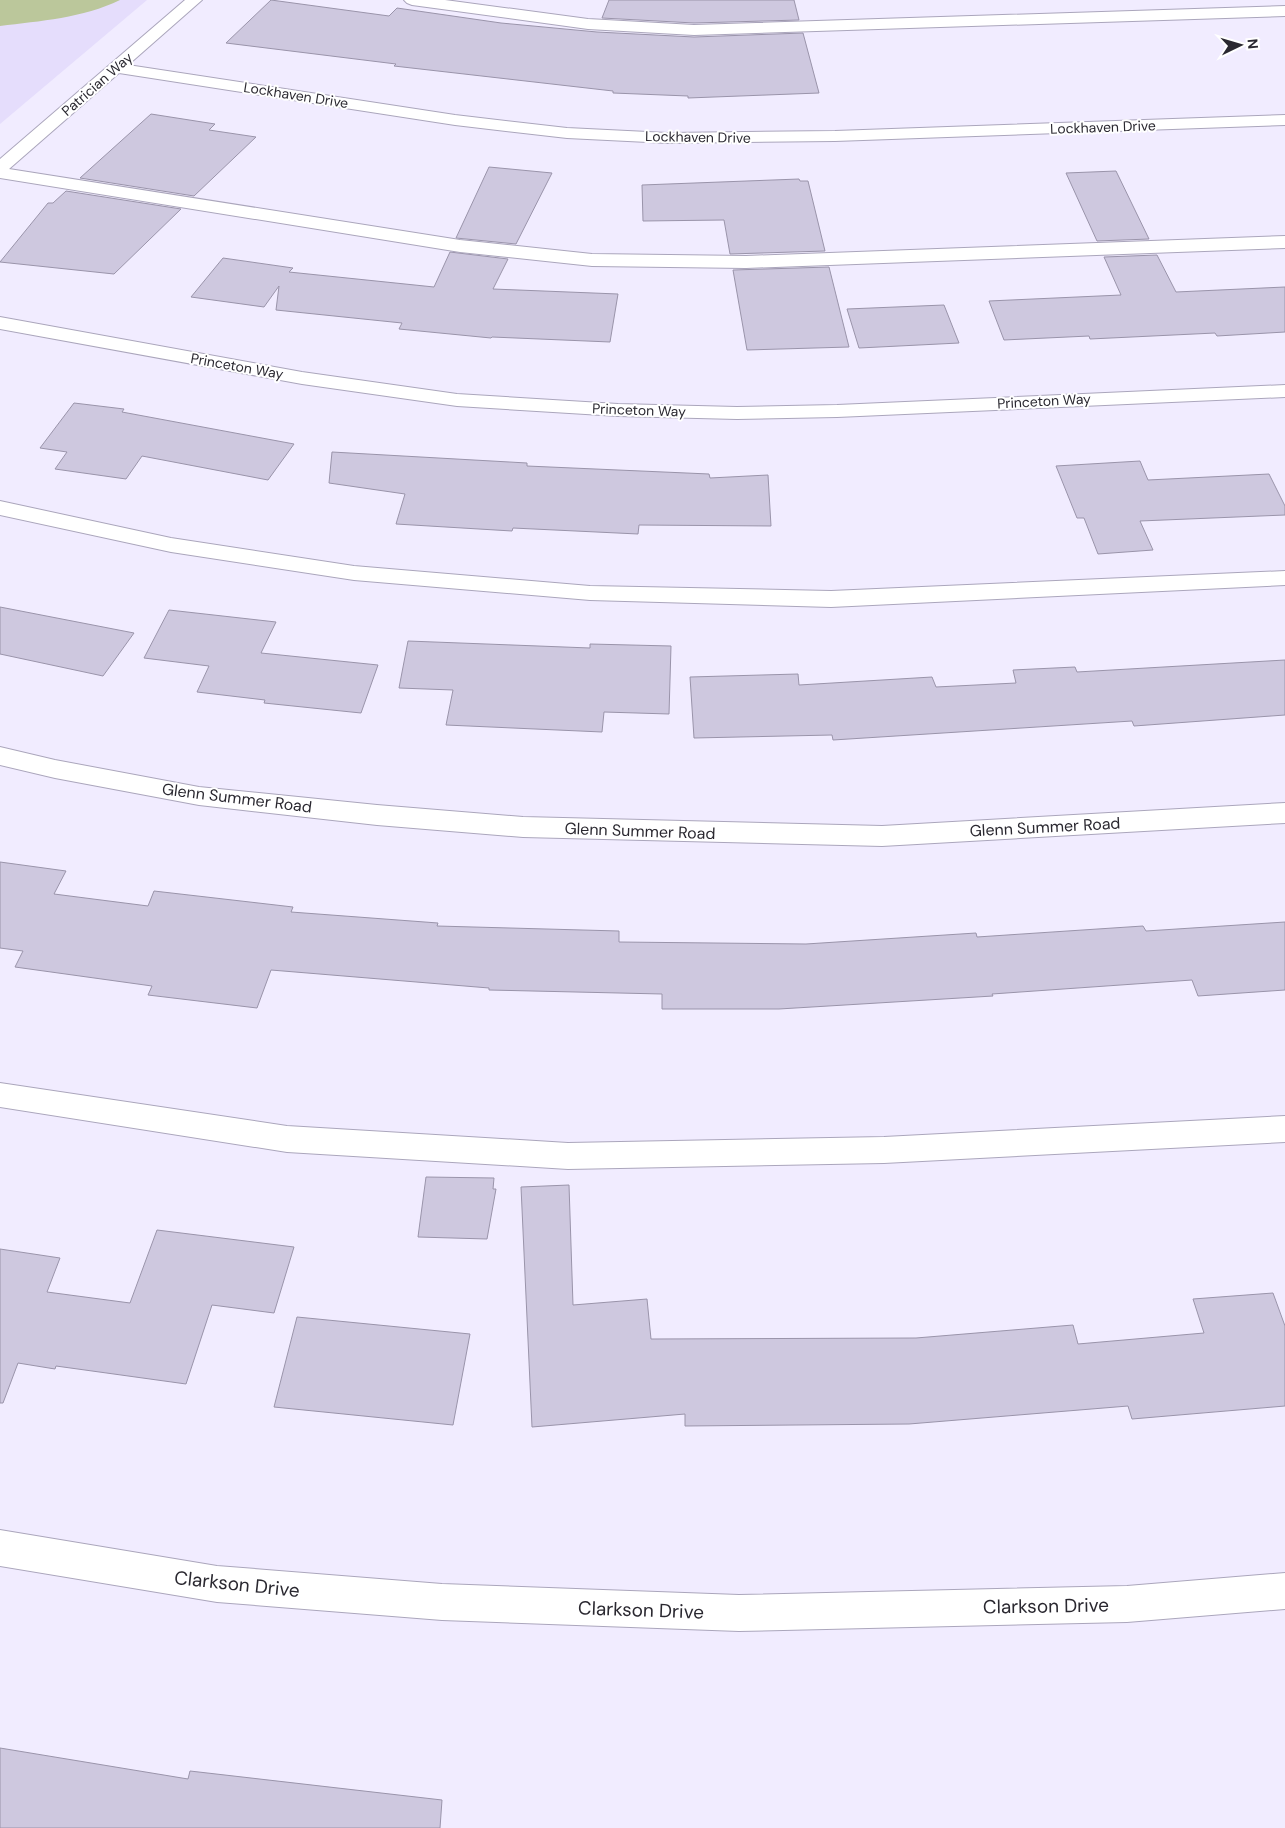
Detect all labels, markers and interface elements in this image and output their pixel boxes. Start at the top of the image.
north arrow [1215,20,1265,70]
text: N [1244,38,1262,50]
street label: Patrician Way [58,48,136,120]
street label: Lockhaven Drive [242,78,350,112]
street label: Lockhaven Drive [1050,116,1156,138]
street label: Lockhaven Drive [645,127,751,147]
street label: Princeton Way [189,349,285,383]
street label: Princeton Way [997,390,1092,412]
street label: Princeton Way [592,399,686,421]
street label: Glenn Summer Road [161,778,313,818]
street label: Glenn Summer Road [969,813,1121,841]
street label: Glenn Summer Road [564,818,716,844]
street label: Clarkson Drive [173,1565,301,1603]
street label: Clarkson Drive [983,1592,1109,1620]
street label: Clarkson Drive [578,1595,704,1625]

